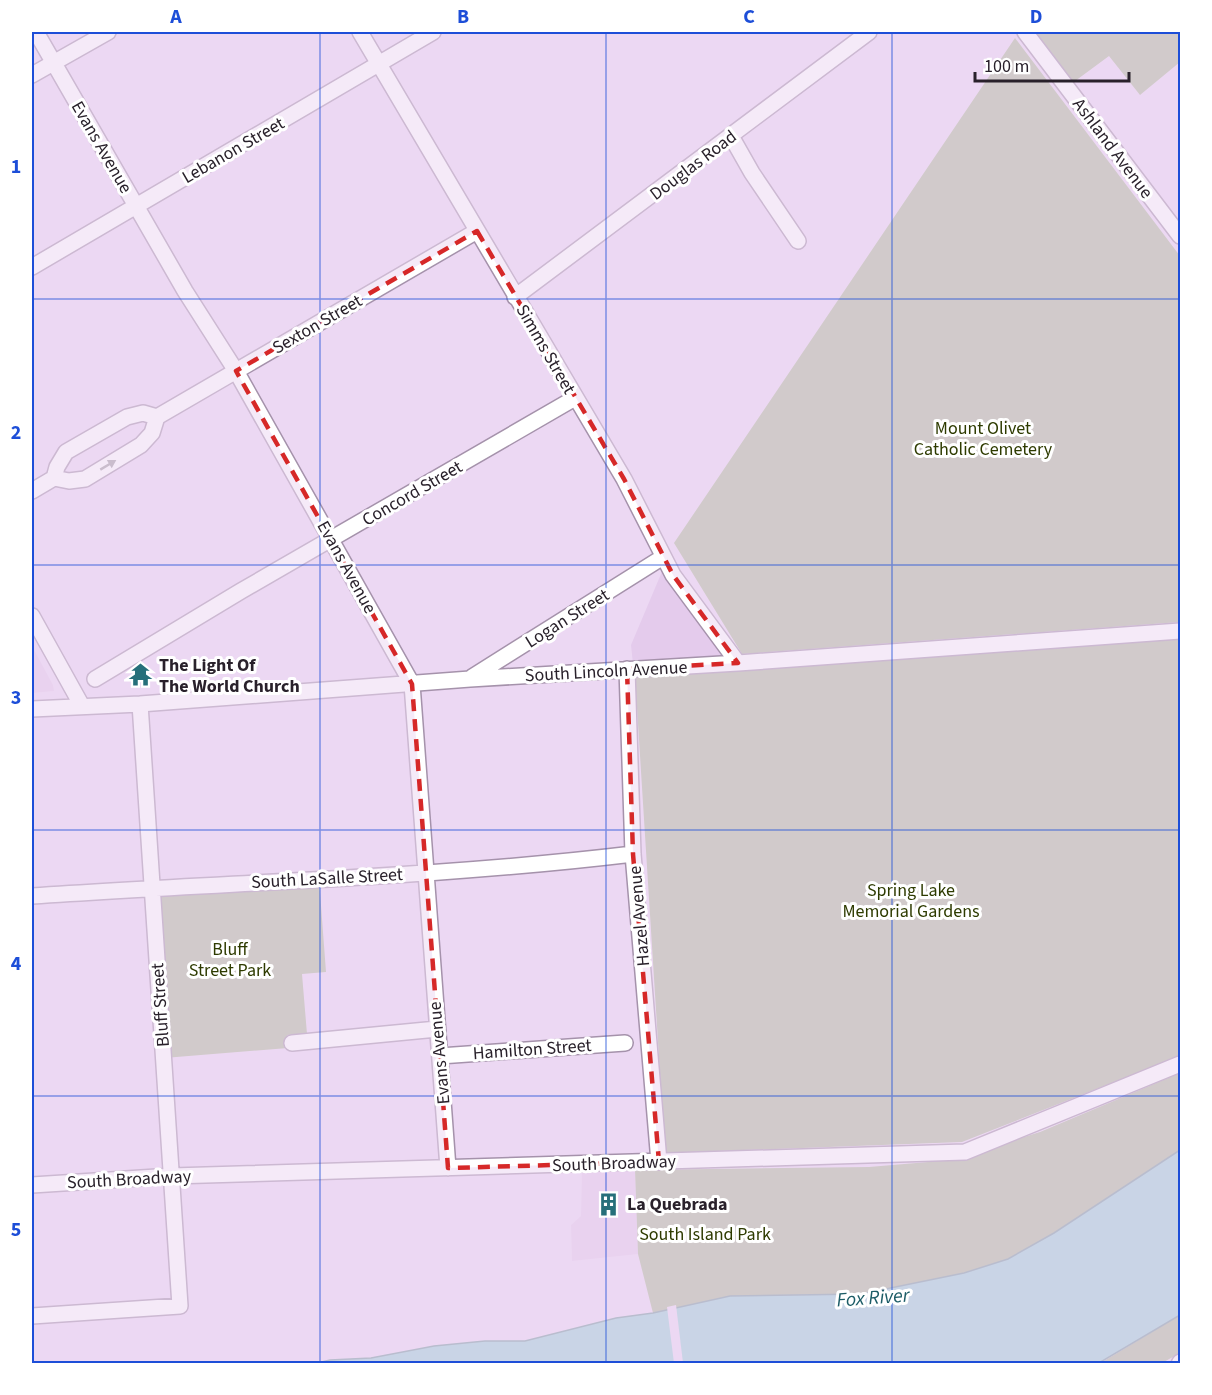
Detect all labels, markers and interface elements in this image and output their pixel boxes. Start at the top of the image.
text: A [169,3,182,31]
text: B [457,3,469,31]
text: C [743,3,755,31]
text: D [1030,3,1042,31]
scale bar [975,45,1130,83]
text: 100 m [984,54,1029,79]
street label: Ashland Avenue [1066,93,1159,204]
street label: Evans Avenue [65,96,138,198]
street label: Lebanon Street [177,111,289,190]
street label: Douglas Road [645,124,742,206]
text: 1 [11,153,21,181]
street label: Sexton Street [268,289,367,360]
street label: Simms Street [510,300,581,399]
park label: Mount Olivet Catholic Cemetery [914,416,1053,462]
text: 2 [11,419,21,447]
street label: Concord Street [357,455,467,532]
one-way arrow [100,459,116,470]
street label: Evans Avenue [311,516,382,618]
street label: Logan Street [520,583,614,654]
place label: The Light Of The World Church [159,653,300,699]
street label: South Lincoln Avenue [524,655,688,688]
temple icon: The Light Of The World Church [128,662,154,688]
text: 3 [11,684,21,712]
street label: South LaSalle Street [250,862,404,895]
street label: Hazel Avenue [623,865,656,967]
park label: Spring Lake Memorial Gardens [842,878,980,924]
park label: Bluff Street Park [189,937,271,983]
text: 4 [11,950,22,978]
street label: Bluff Street [145,962,176,1048]
street label: Evans Avenue [423,1001,456,1105]
street label: Hamilton Street [472,1033,592,1066]
street label: South Broadway [552,1149,677,1178]
street label: South Broadway [66,1164,192,1195]
building icon: La Quebrada [596,1191,622,1217]
place label: La Quebrada [627,1192,728,1217]
text: 5 [11,1216,21,1244]
park label: South Island Park [639,1222,771,1247]
water label: Fox River [836,1281,912,1315]

